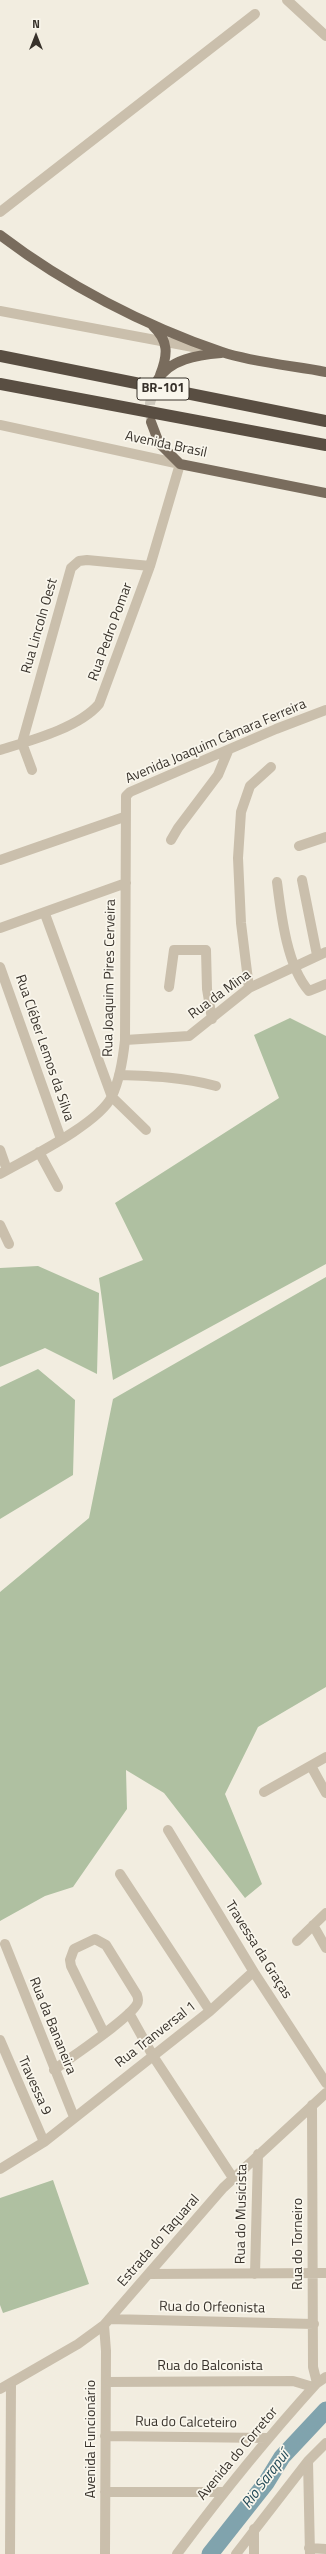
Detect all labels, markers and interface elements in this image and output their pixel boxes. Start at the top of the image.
north arrow [16,16,56,56]
text: N [32,16,40,32]
road number: BR-101 [137,378,189,400]
street label: Avenida Brasil [124,428,208,462]
street label: Rua Lincoln Oest [18,576,62,676]
street label: Rua Pedro Pomar [85,581,137,683]
street label: Avenida Joaquim Câmara Ferreira [123,696,309,788]
street label: Rua Joaquim Pires Cerveira [100,899,120,1057]
street label: Rua da Mina [186,967,254,1023]
street label: Rua Cléber Lemos da Silva [11,973,77,1123]
street label: Travessa da Graças [221,1898,295,2002]
street label: Rua da Bananeira [25,1975,79,2077]
street label: Rua Tranversal 1 [112,1998,200,2072]
street label: Travessa 9 [14,2054,54,2118]
street label: Rua do Musicista [233,2164,251,2264]
street label: Estrada do Taquaral [114,2192,204,2290]
street label: Rua do Torneiro [291,2198,307,2290]
street label: Rua do Orfeonista [159,2299,265,2317]
street label: Rua do Balconista [157,2359,263,2375]
street label: Avenida Funcionário [84,2380,100,2498]
street label: Avenida do Corretor [194,2404,282,2504]
street label: Rua do Calceteiro [135,2414,237,2432]
water label: Rio Sarapuí [239,2448,293,2512]

